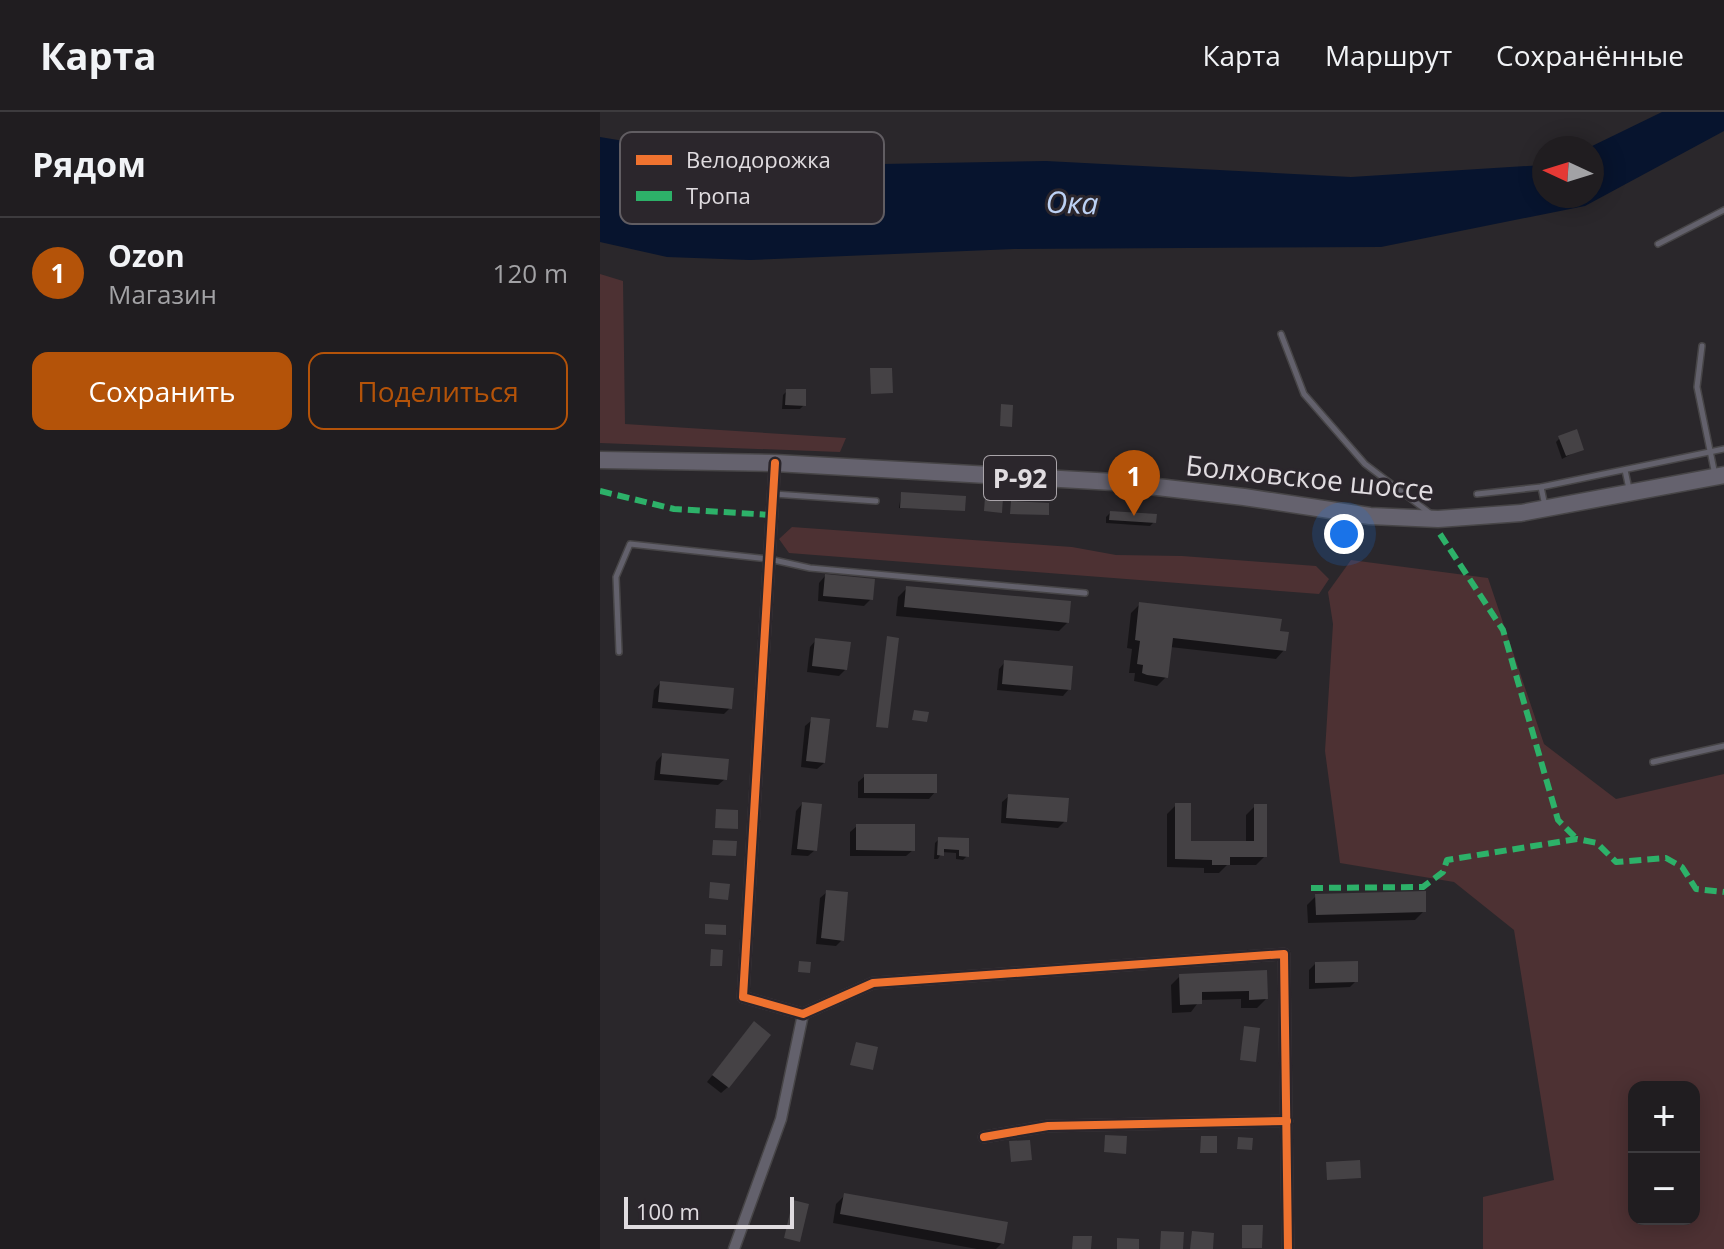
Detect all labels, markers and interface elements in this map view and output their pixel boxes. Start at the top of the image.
text: Карта [40,29,157,81]
text: Карта [1202,36,1281,74]
text: Маршрут [1325,36,1452,74]
text: Сохранённые [1496,36,1684,74]
legend [620,132,884,224]
north arrow [1532,136,1604,208]
text: Рядом [32,141,146,187]
text: Велодорожка [686,144,831,174]
text: Тропа [686,180,751,210]
water label: Ока [1045,181,1099,223]
text: Ozon [108,235,185,276]
text: 1 [51,255,65,291]
text: 120 m [493,255,568,291]
text: Магазин [108,276,217,312]
button: Сохранить [32,352,292,430]
button: Поделиться [308,352,568,430]
street label: Болховское шоссе [1184,445,1436,509]
pin: 1 [1108,450,1160,516]
road number: Р-92 [984,456,1056,500]
your location [1324,514,1364,554]
map controls [1628,1081,1700,1225]
button: + [1628,1081,1700,1153]
button: − [1628,1153,1700,1225]
scale bar [624,1193,794,1229]
text: 100 m [636,1196,700,1226]

